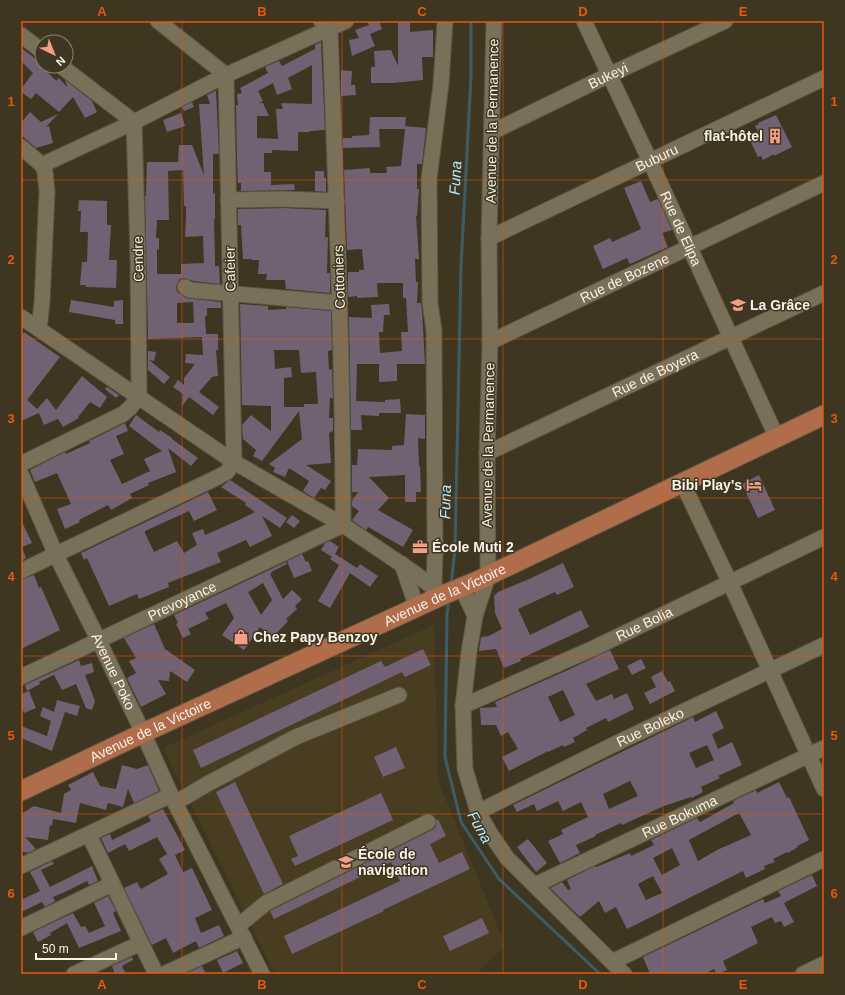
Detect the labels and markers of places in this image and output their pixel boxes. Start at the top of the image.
building icon: flat-hôtel [766,127,784,145]
place label: flat-hôtel [704,128,763,144]
school or university icon: La Grâce [729,296,747,314]
place label: La Grâce [750,297,810,313]
hotel icon: Bibi Play's [745,476,763,494]
place label: Bibi Play's [672,477,742,493]
office icon: École Muti 2 [411,538,429,556]
place label: École Muti 2 [432,539,514,555]
shop icon: Chez Papy Benzoy [232,628,250,646]
place label: Chez Papy Benzoy [253,629,378,645]
place label: École de navigation [358,846,428,878]
school or university icon: École de navigation [337,853,355,871]

